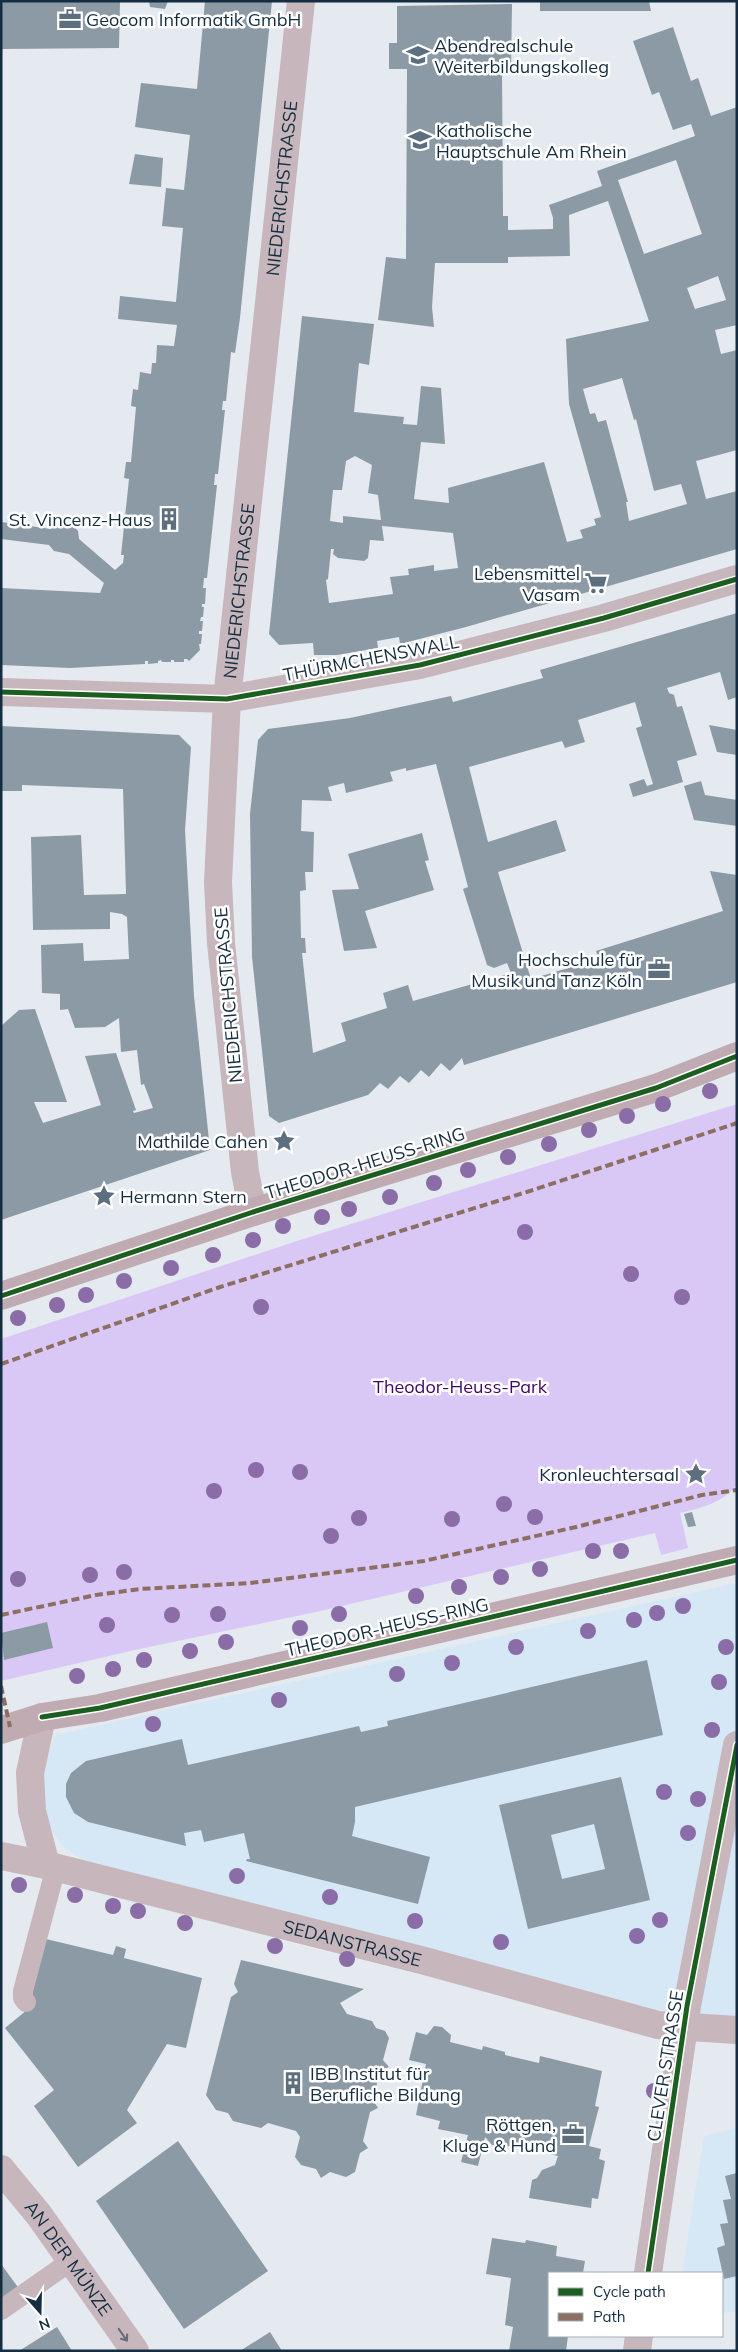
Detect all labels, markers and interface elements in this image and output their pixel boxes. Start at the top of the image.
office icon: Geocom Informatik GmbH [57,6,83,32]
place label: Geocom Informatik GmbH [86,8,301,31]
place label: Abendrealschule Weiterbildungskolleg [434,34,609,78]
school or university icon: Abendrealschule Weiterbildungskolleg [405,42,431,68]
street label: NIEDERICHSTRASSE [260,99,302,277]
place label: Katholische Hauptschule Am Rhein [436,119,627,163]
school or university icon: Katholische Hauptschule Am Rhein [407,127,433,153]
street label: NIEDERICHSTRASSE [218,502,259,680]
building icon: St. Vincenz-Haus [156,506,182,532]
place label: St. Vincenz-Haus [9,508,152,531]
place label: Lebensmittel Vasam [474,562,580,606]
supermarket icon: Lebensmittel Vasam [583,570,609,596]
street label: THÜRMCHENSWALL [281,630,461,686]
street label: NIEDERICHSTRASSE [209,906,247,1084]
place label: Hochschule für Musik und Tanz Köln [471,948,642,992]
office icon: Hochschule für Musik und Tanz Köln [646,956,672,982]
street label: THEODOR-HEUSS-RING [262,1122,468,1204]
place icon: Mathilde Cahen [271,1128,297,1154]
place label: Mathilde Cahen [137,1130,268,1153]
place icon: Hermann Stern [91,1183,117,1209]
place label: Hermann Stern [120,1185,247,1208]
park label: Theodor-Heuss-Park [373,1375,548,1398]
place icon: Kronleuchtersaal [683,1461,709,1487]
place label: Kronleuchtersaal [539,1463,679,1486]
street label: THEODOR-HEUSS-RING [283,1592,491,1662]
street label: SEDANSTRASSE [281,1914,424,1971]
street label: CLEVER STRASSE [642,1989,688,2143]
place label: IBB Institut für Berufliche Bildung [310,2062,461,2106]
building icon: IBB Institut für Berufliche Bildung [280,2070,306,2096]
place label: Röttgen, Kluge & Hund [442,2113,556,2157]
office icon: Röttgen, Kluge & Hund [560,2121,586,2147]
street label: AN DER MÜNZE [20,2196,118,2320]
legend [548,2272,723,2337]
text: Cycle path [593,2282,666,2301]
north arrow [15,2287,65,2337]
text: Path [593,2307,625,2326]
text: N [36,2314,52,2334]
one-way arrow [118,2328,128,2342]

